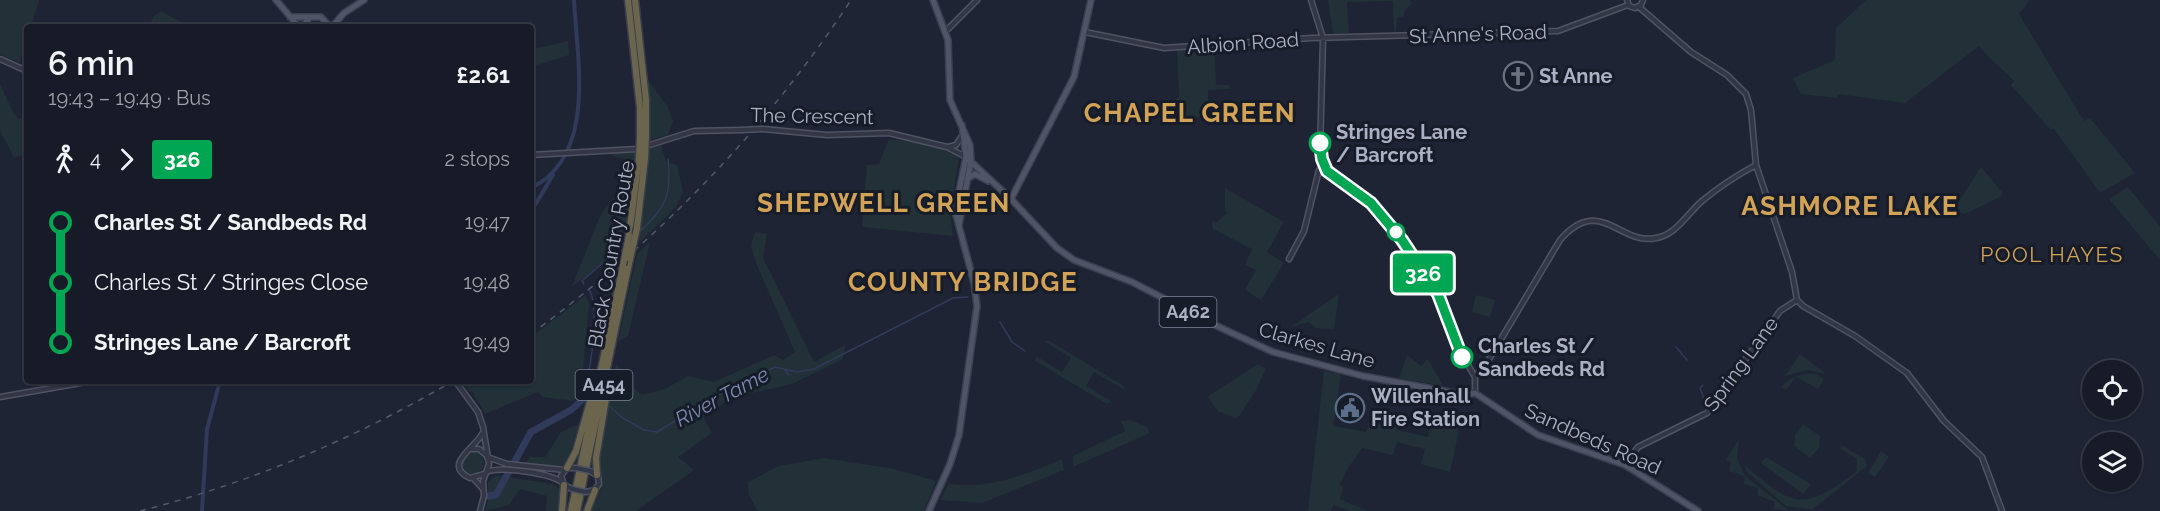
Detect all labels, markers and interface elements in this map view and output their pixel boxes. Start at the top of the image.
street label: St Anne's Road [1409,20,1547,48]
street label: Albion Road [1186,27,1300,59]
text: 6 min [48,44,134,83]
church icon: St Anne [1502,60,1534,92]
text: £2.61 [456,62,510,88]
place label: St Anne [1539,64,1612,88]
text: 19:43 – 19:49 · Bus [48,86,211,110]
district label: CHAPEL GREEN [1084,98,1296,128]
street label: The Crescent [750,103,874,129]
place label: Stringes Lane / Barcroft [1336,120,1467,167]
marker: Stringes Lane / Barcroft [1309,132,1331,154]
icon: walk [48,143,81,176]
icon: forward [110,143,143,176]
text: 4 [90,147,101,171]
text: 326 [164,147,200,172]
text: 2 stops [444,147,510,171]
street label: Black Country Route [583,158,639,349]
district label: SHEPWELL GREEN [757,188,1011,218]
district label: ASHMORE LAKE [1741,191,1959,221]
text: Charles St / Sandbeds Rd [94,209,367,235]
text: 19:47 [464,210,510,234]
unlabelled marker [1387,223,1405,241]
district label: POOL HAYES [1980,242,2124,267]
line badge: 326 [1388,254,1458,292]
text: 326 [1405,261,1441,286]
district label: COUNTY BRIDGE [848,267,1078,297]
text: Charles St / Stringes Close [94,269,368,295]
text: 19:48 [463,270,510,294]
road number: A462 [1160,297,1216,327]
street label: Spring Lane [1699,312,1783,416]
street label: Clarkes Lane [1256,317,1378,373]
text: Stringes Lane / Barcroft [94,329,351,355]
text: 19:49 [463,330,510,354]
place label: Charles St / Sandbeds Rd [1478,334,1605,381]
marker: Charles St / Sandbeds Rd [1451,346,1473,368]
map controls [2082,360,2142,492]
button: locate [2082,360,2142,420]
water label: River Tame [671,361,773,432]
road number: A454 [576,370,632,400]
place label: Willenhall Fire Station [1371,384,1480,431]
public building icon: Willenhall Fire Station [1334,392,1366,424]
street label: Sandbeds Road [1521,398,1665,480]
button: layers [2082,432,2142,492]

